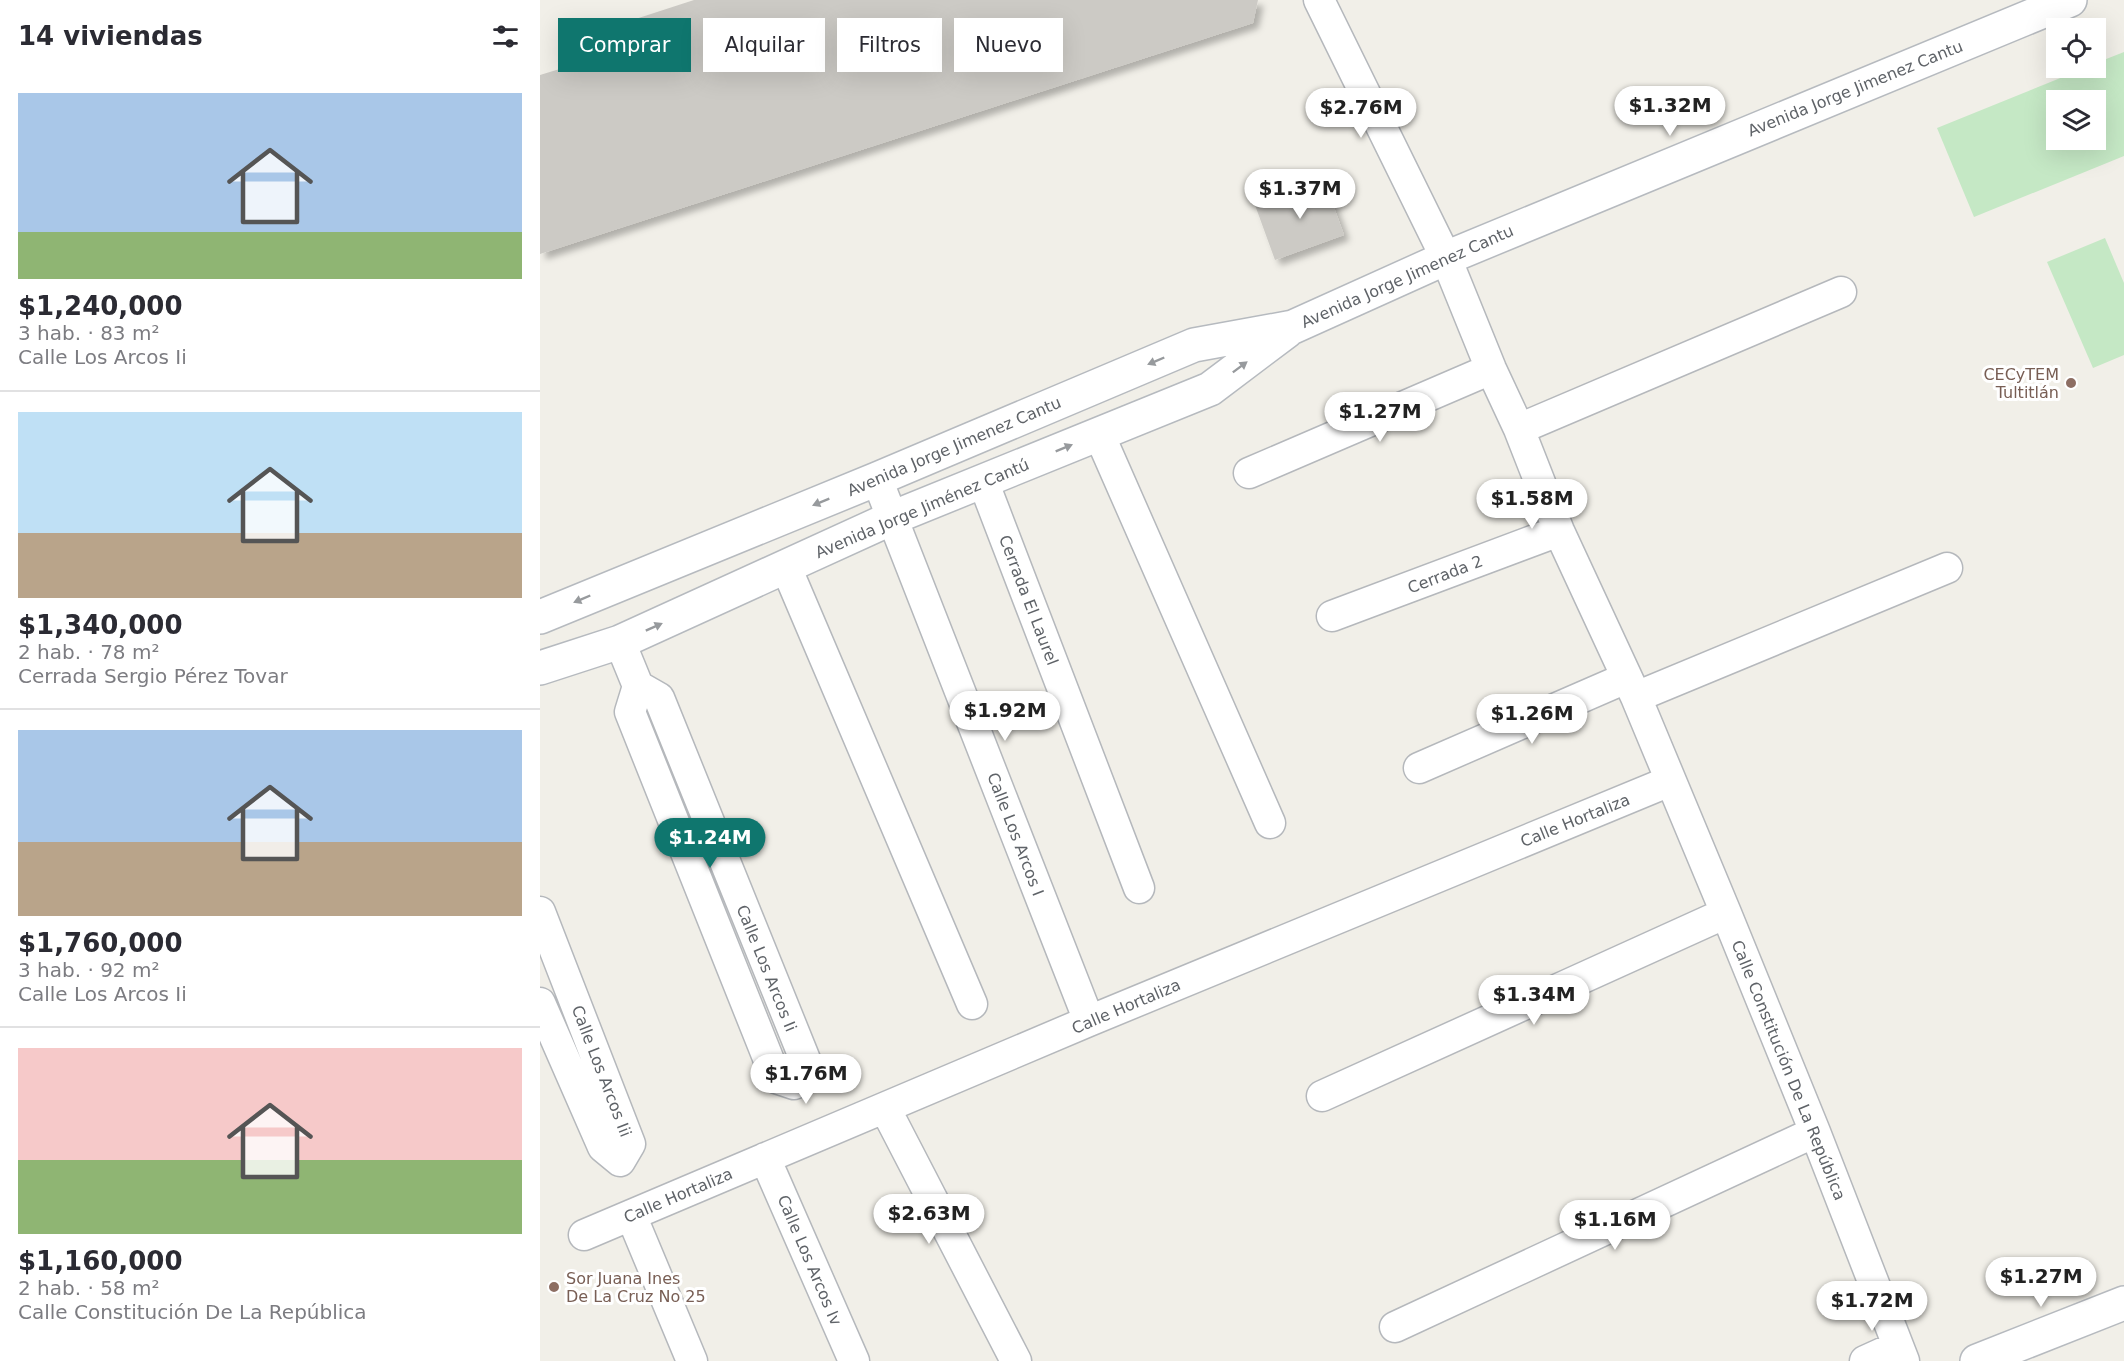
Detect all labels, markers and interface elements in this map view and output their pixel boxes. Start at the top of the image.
chip: Comprar [558,18,691,72]
chip: Alquilar [703,18,825,72]
chip: Filtros [837,18,942,72]
chip: Nuevo [954,18,1063,72]
map controls [2046,18,2106,150]
button: locate [2046,18,2106,78]
icon: filters [489,20,522,53]
text: 14 viviendas [18,21,203,51]
street label: Avenida Jorge Jimenez Cantu [1745,36,1966,140]
pin: $1.32M [1621,86,1719,137]
pin: $2.76M [1312,88,1410,139]
button: layers [2046,90,2106,150]
text: $1.32M [1628,93,1712,117]
text: $2.76M [1319,95,1403,119]
icon: home [216,132,324,240]
pin: $1.37M [1251,169,1349,220]
text: $1.37M [1258,176,1342,200]
street label: Avenida Jorge Jimenez Cantu [1298,221,1516,332]
text: $1,240,000 [18,291,182,321]
text: 3 hab. · 83 m² [18,321,159,345]
text: Calle Los Arcos Ii [18,345,187,369]
one-way arrow [1147,357,1164,366]
one-way arrow [1232,361,1247,373]
place label: CECyTEM Tultitlán [1983,365,2059,402]
marker: CECyTEM Tultitlán [2064,376,2078,390]
pin: $1.27M [1331,392,1429,443]
street label: Avenida Jorge Jimenez Cantu [844,393,1064,500]
text: $1.27M [1338,399,1422,423]
one-way arrow [1055,443,1073,453]
icon: home [216,451,324,559]
street label: Avenida Jorge Jiménez Cantú [812,455,1032,562]
pin: $1.58M [1483,479,1581,530]
text: $1.58M [1490,486,1574,510]
one-way arrow [812,498,830,507]
street label: Cerrada El Laurel [995,532,1062,668]
street label: Cerrada 2 [1405,551,1485,597]
one-way arrow [572,594,590,604]
text: $1,340,000 [18,610,182,640]
one-way arrow [646,622,664,632]
text: 2 hab. · 78 m² [18,640,159,664]
text: Cerrada Sergio Pérez Tovar [18,664,288,688]
pin: $1.92M [956,691,1054,742]
pin: $1.26M [1483,694,1581,745]
text: $1.92M [963,698,1047,722]
text: $1.26M [1490,701,1574,725]
icon: home [216,769,324,877]
street label: Calle Los Arcos I [983,770,1048,899]
street label: Calle Hortaliza [1518,790,1633,851]
pin: $1.24M [661,818,759,869]
text: $1.24M [668,825,752,849]
street label: Calle Los Arcos Ii [732,902,801,1034]
text: $1,760,000 [18,928,182,958]
street label: Calle Constitución De La República [1727,937,1850,1203]
text: 3 hab. · 92 m² [18,958,159,982]
street label: Calle Hortaliza [1069,975,1183,1038]
pin: $1.34M [1485,975,1583,1026]
text: Calle Los Arcos Ii [18,982,187,1006]
text: $1.34M [1492,982,1576,1006]
street label: Calle Los Arcos Iii [568,1003,635,1140]
pin: $1.76M [757,1054,855,1105]
text: $1.76M [764,1061,848,1085]
icon: home [216,1087,324,1195]
street label: Calle Hortaliza [621,1164,735,1227]
street label: Calle Los Arcos Iv [773,1192,846,1328]
pin: $2.63M [880,1194,978,1245]
pin: $1.16M [1566,1200,1664,1251]
text: $2.63M [887,1201,971,1225]
text: $1.16M [1573,1207,1657,1231]
text: $1,160,000 [18,1246,182,1276]
pin: $1.27M [1992,1257,2090,1308]
text: $1.27M [1999,1264,2083,1288]
place label: Sor Juana Ines De La Cruz No 25 [566,1269,706,1306]
text: 2 hab. · 58 m² [18,1276,159,1300]
marker: Sor Juana Ines De La Cruz No 25 [547,1280,561,1294]
pin: $1.72M [1823,1281,1921,1332]
text: $1.72M [1830,1288,1914,1312]
text: Calle Constitución De La República [18,1300,367,1324]

